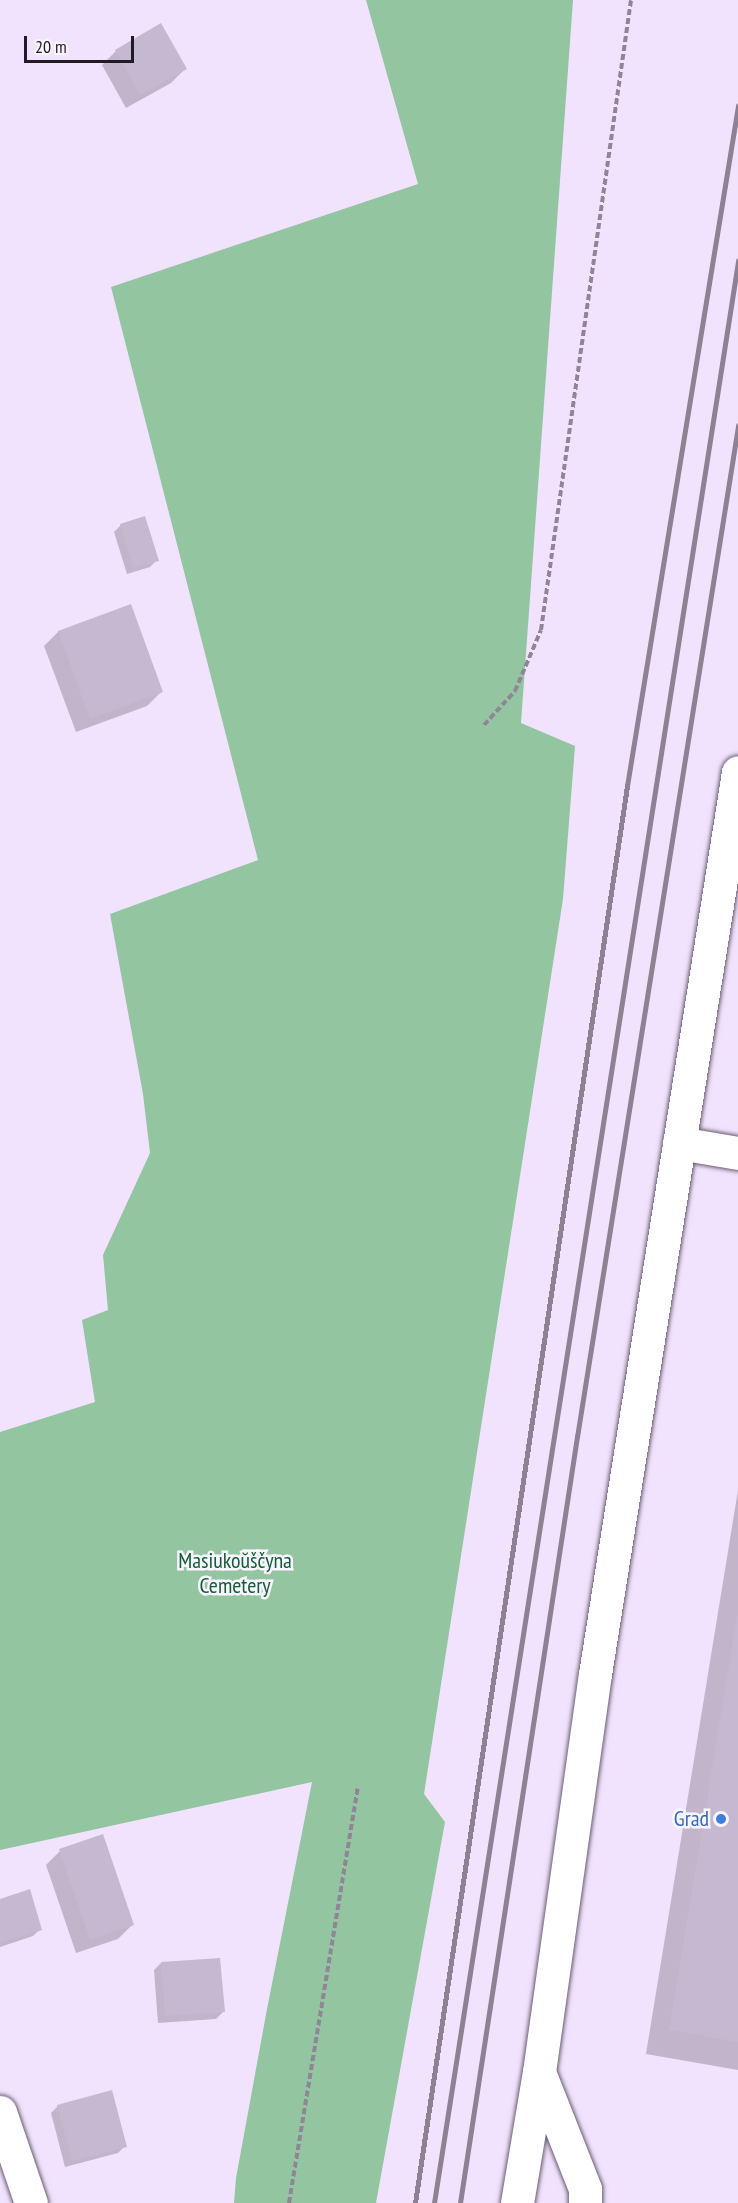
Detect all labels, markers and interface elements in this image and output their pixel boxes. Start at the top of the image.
scale bar [27,24,136,62]
text: 20 m [35,35,67,58]
park label: Masiukoŭščyna Cemetery [178,1547,292,1598]
place label: Grad [674,1806,709,1832]
marker: Grad [714,1812,728,1826]

